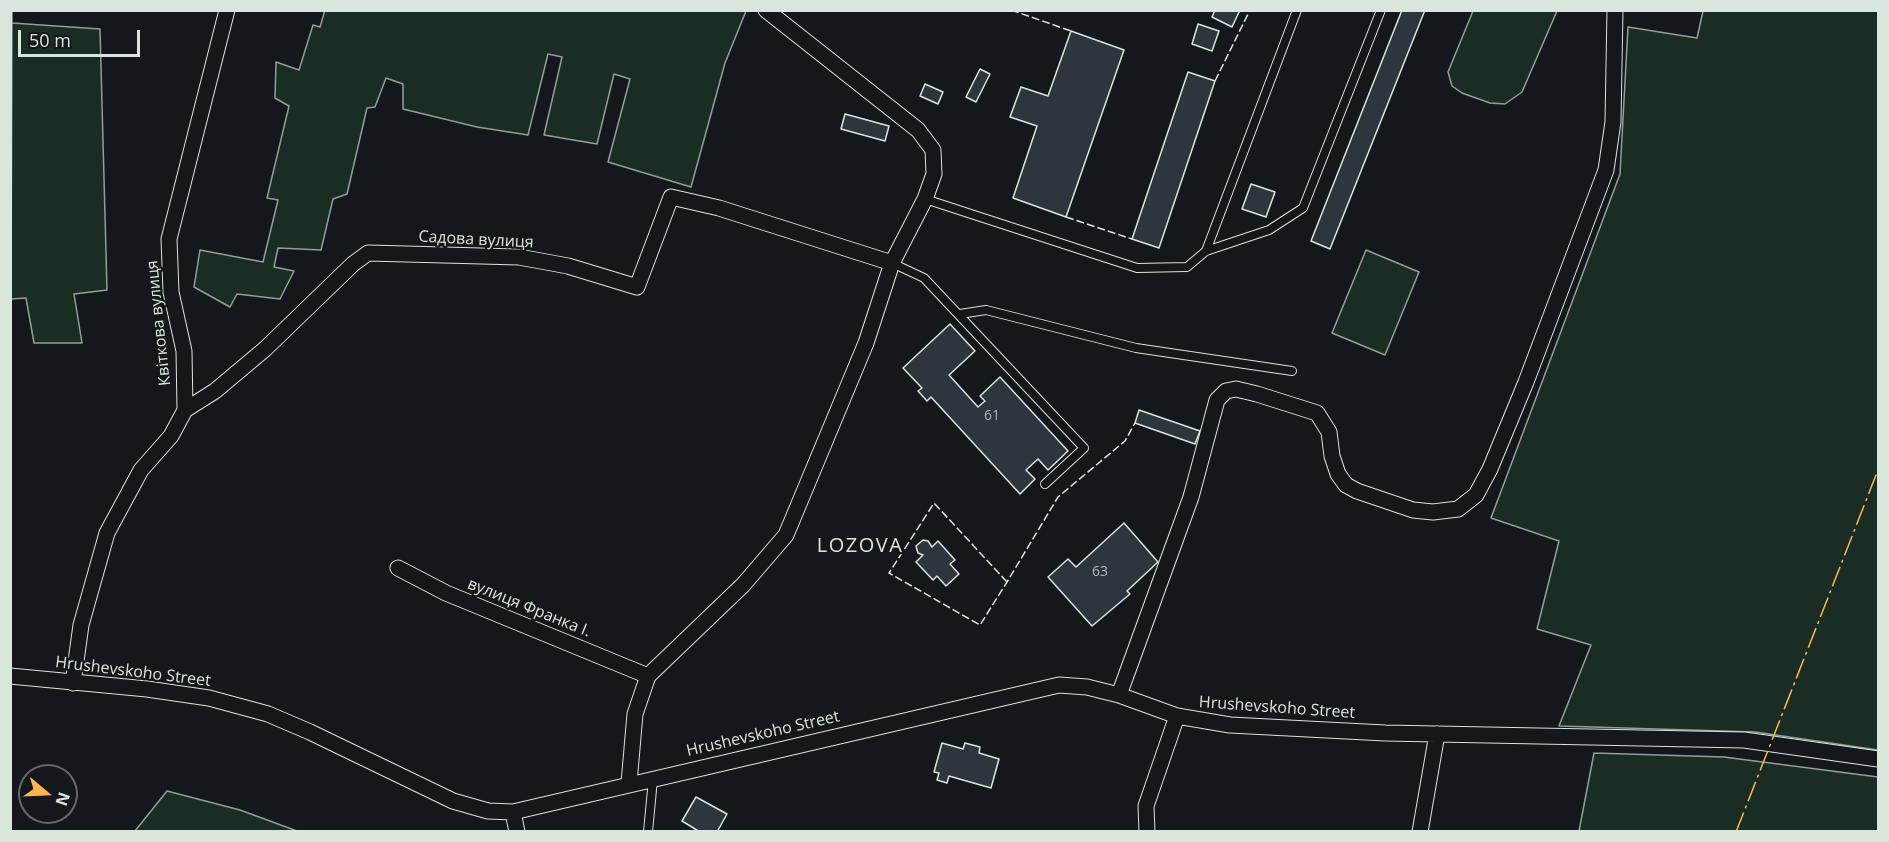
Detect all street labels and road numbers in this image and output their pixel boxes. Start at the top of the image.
street label: Садова вулиця [418,227,534,253]
street label: Квіткова вулиця [143,259,175,387]
street label: вулиця Франка І. [465,575,593,641]
street label: Hrushevskoho Street [54,653,212,691]
street label: Hrushevskoho Street [1198,693,1356,723]
street label: Hrushevskoho Street [685,707,841,761]

